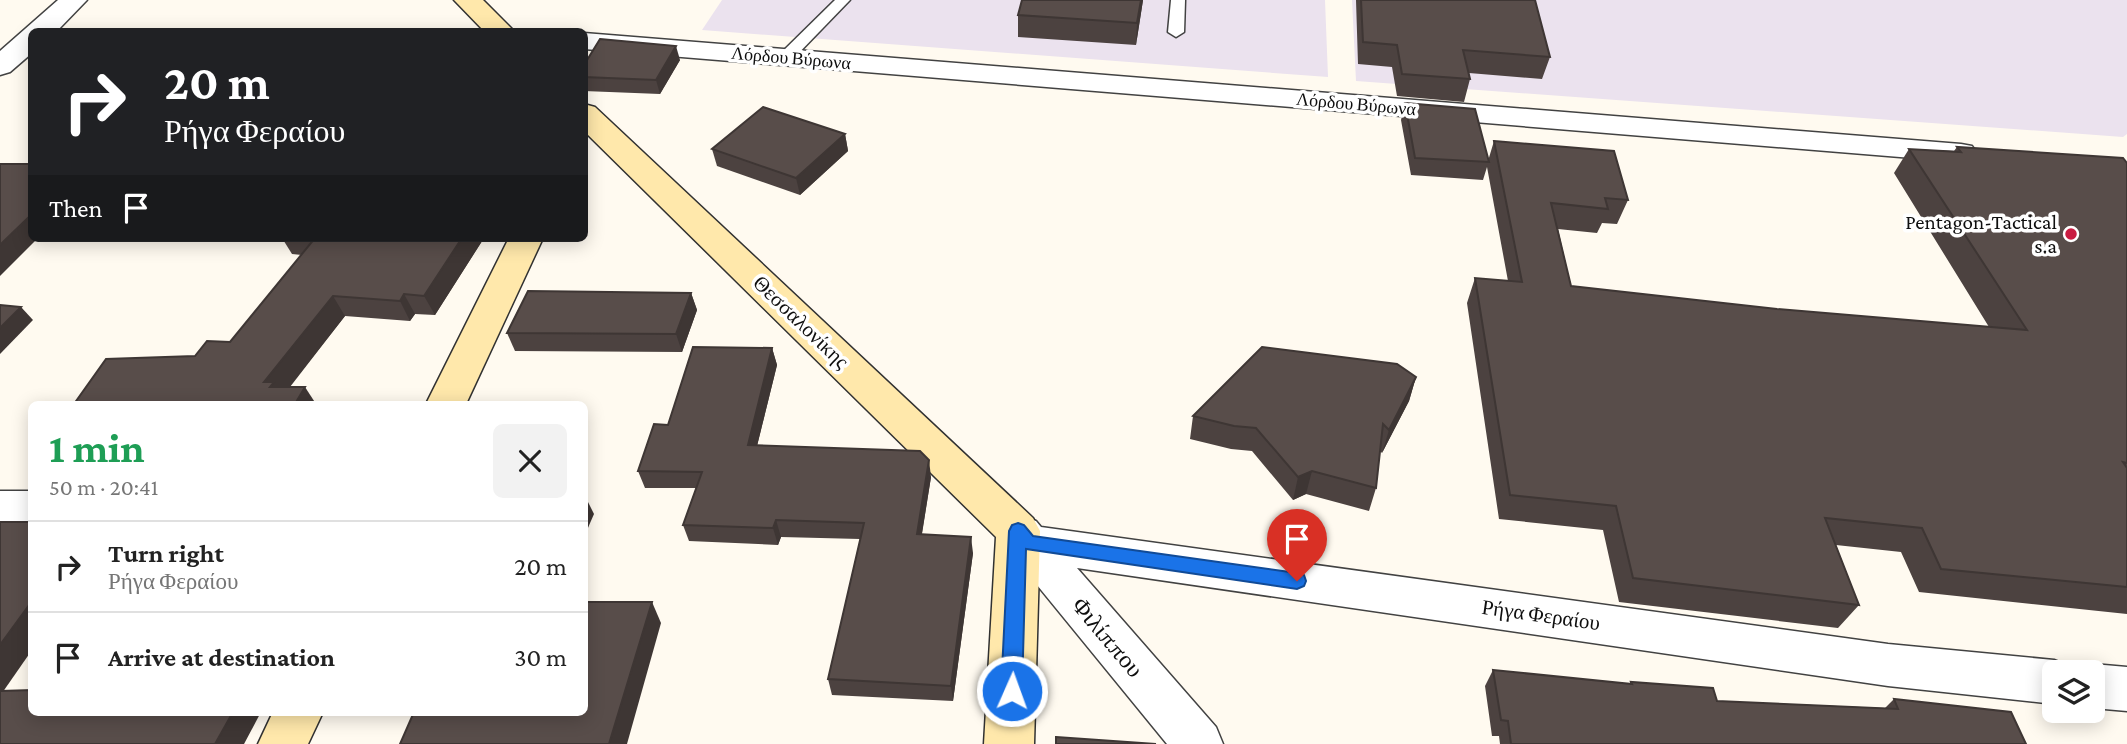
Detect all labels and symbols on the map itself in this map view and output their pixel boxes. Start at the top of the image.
street label: Λόρδου Βύρωνα [730,43,852,73]
street label: Λόρδου Βύρωνα [1295,89,1417,119]
place label: Pentagon-Tactical s.a [1905,210,2057,258]
marker: Pentagon-Tactical s.a [2063,226,2079,242]
street label: Θεσσαλονίκης [748,271,854,374]
pin [1267,509,1327,581]
street label: Φιλίππου [1067,592,1149,682]
street label: Ρήγα Φεραίου [1480,595,1602,635]
position arrow [975,654,1049,728]

